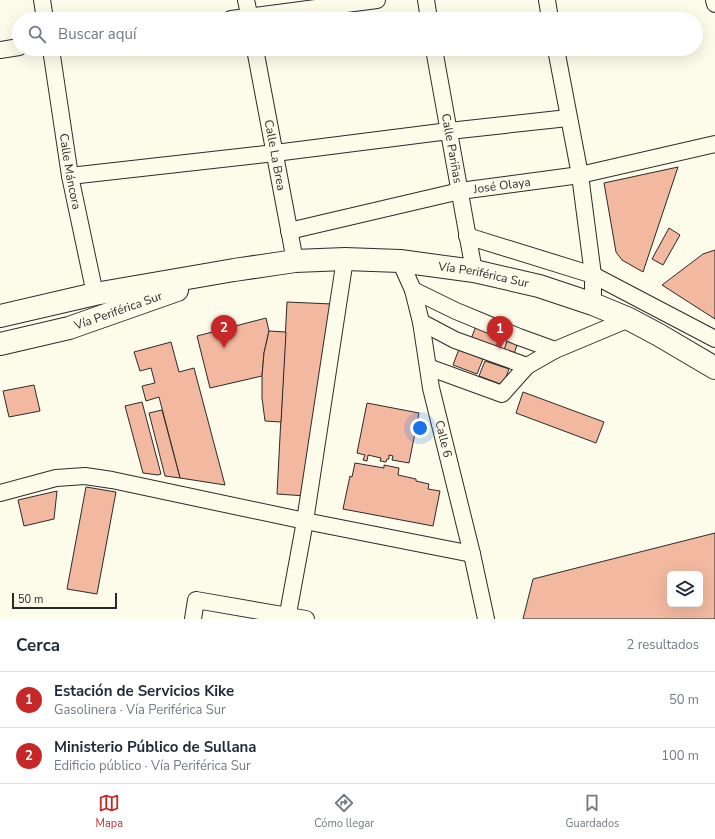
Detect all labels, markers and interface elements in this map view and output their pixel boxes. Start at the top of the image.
search box [12,12,703,56]
icon: search [26,23,48,45]
text: Buscar aquí [58,24,136,44]
street label: Calle Pariñas [438,112,466,185]
street label: Calle La Brea [260,118,290,192]
street label: Calle Máncora [56,132,85,211]
street label: José Olaya [472,174,532,197]
street label: Vía Periférica Sur [436,258,531,292]
street label: Vía Periférica Sur [71,288,165,334]
pin: 2 [211,315,237,348]
pin: 1 [487,316,513,349]
your location [410,418,430,438]
street label: Calle 6 [431,419,456,459]
map controls [667,571,703,607]
button: layers [667,571,703,607]
scale bar [12,591,117,610]
text: 50 m [18,592,43,607]
text: Cerca [16,634,60,657]
text: 2 resultados [627,636,699,654]
text: Estación de Servicios Kike [54,681,234,701]
text: 1 [25,691,33,709]
text: 50 m [669,691,699,709]
text: Gasolinera · Vía Periférica Sur [54,701,226,719]
text: Ministerio Público de Sullana [54,737,257,757]
text: 2 [25,747,33,765]
text: 100 m [661,747,699,765]
text: Edificio público · Vía Periférica Sur [54,757,251,775]
tab: Mapa [96,792,123,831]
tab: Cómo llegar [314,792,374,831]
tab: Guardados [565,792,619,831]

